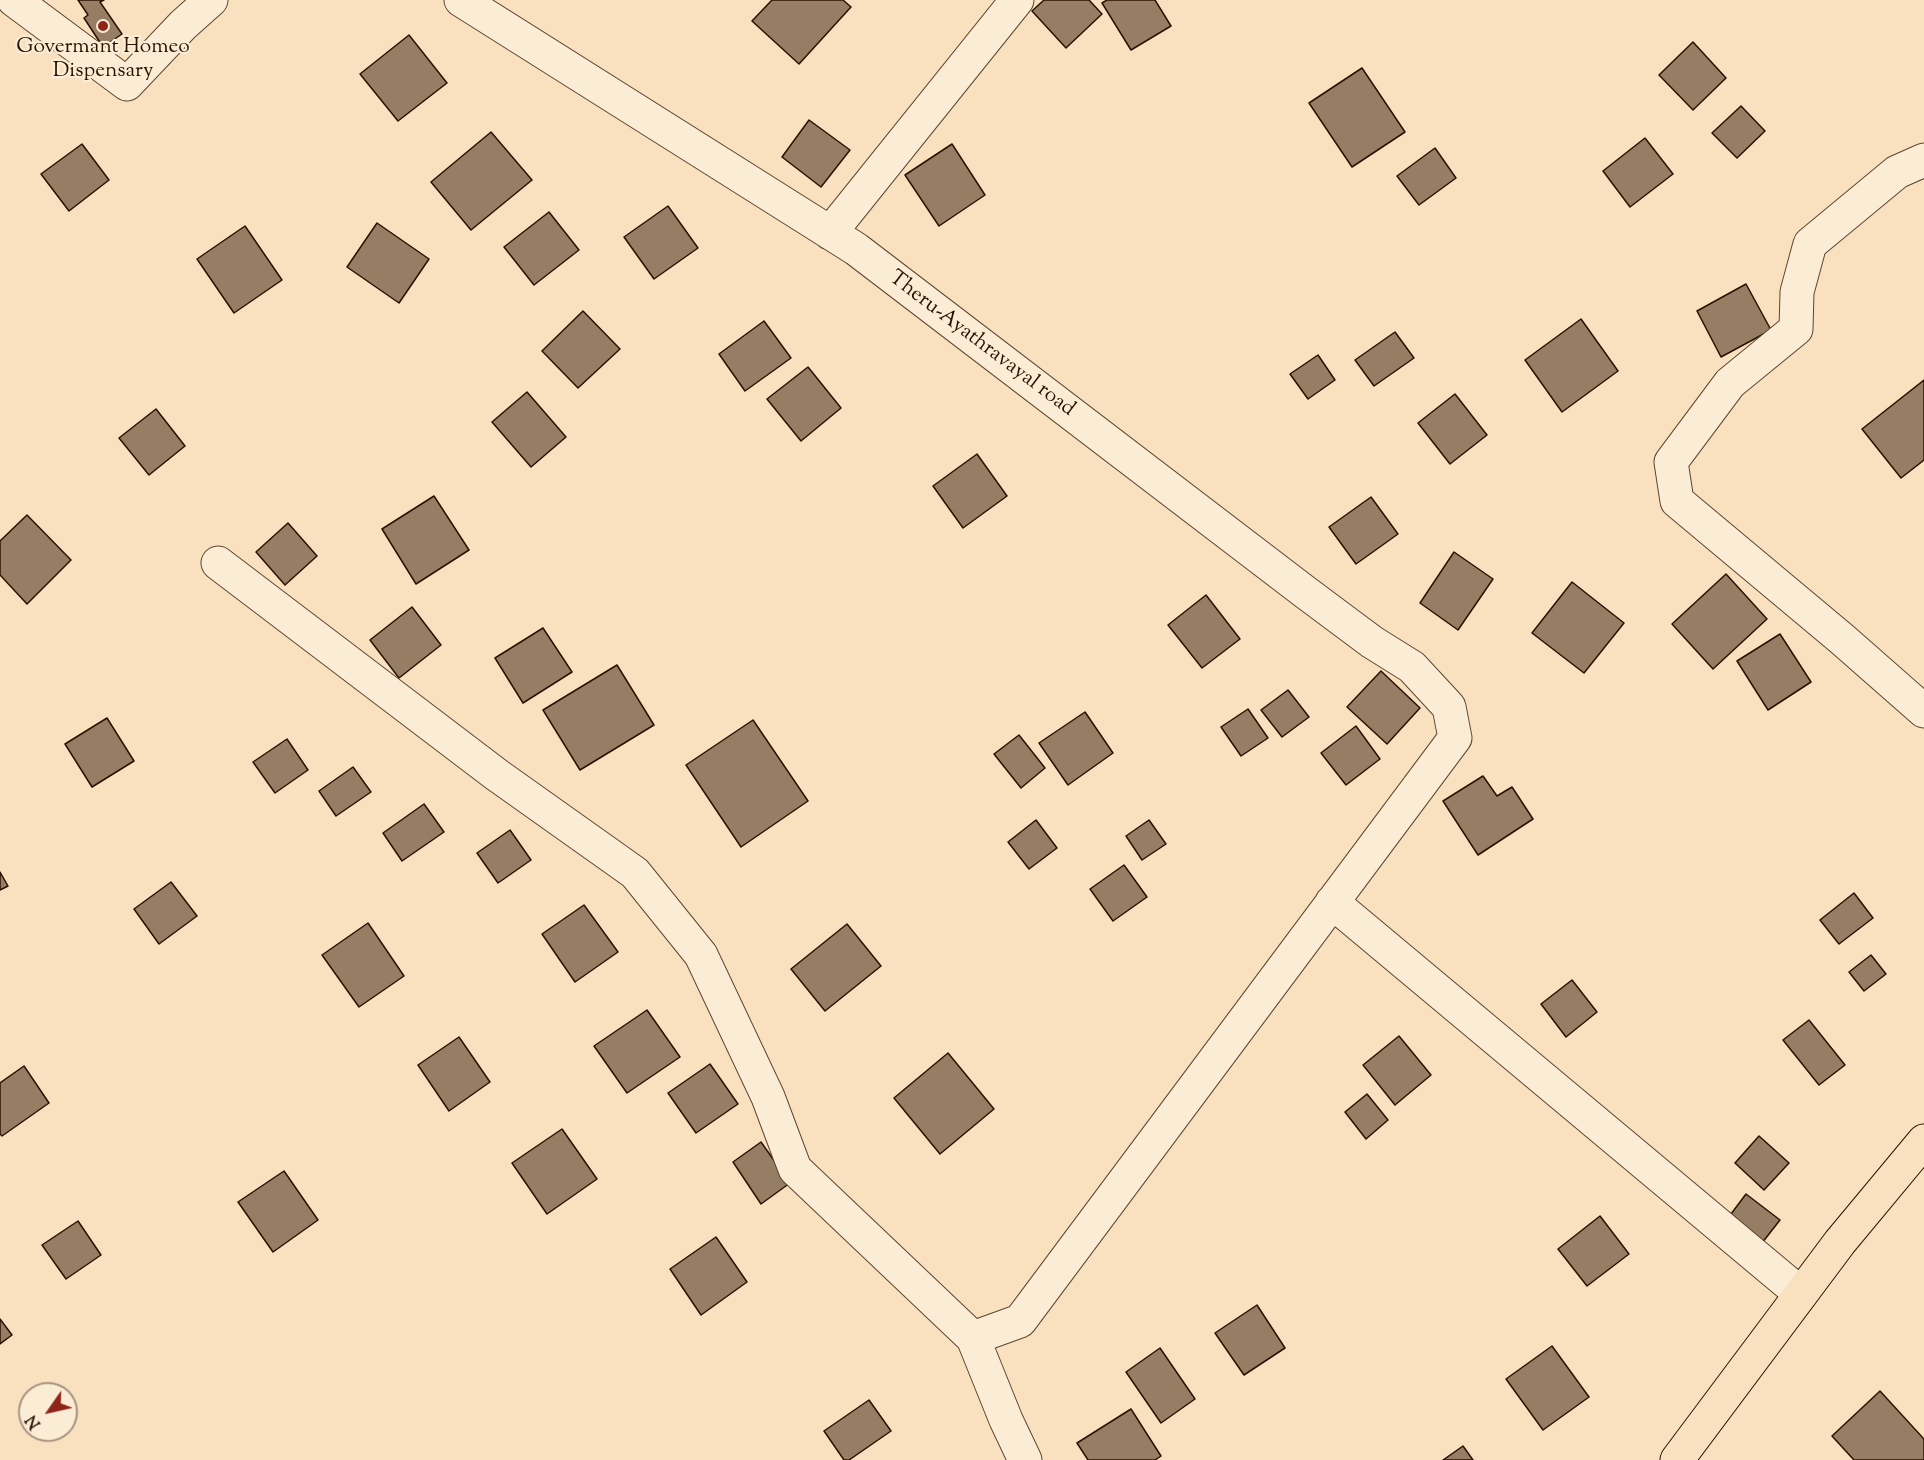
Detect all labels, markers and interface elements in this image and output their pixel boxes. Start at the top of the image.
marker: Govermant Homeo Dispensary [96,19,110,33]
place label: Govermant Homeo Dispensary [16,35,190,85]
street label: Theru-Ayathravayal road [883,267,1079,423]
north arrow [18,1382,78,1442]
text: N [21,1409,47,1433]

